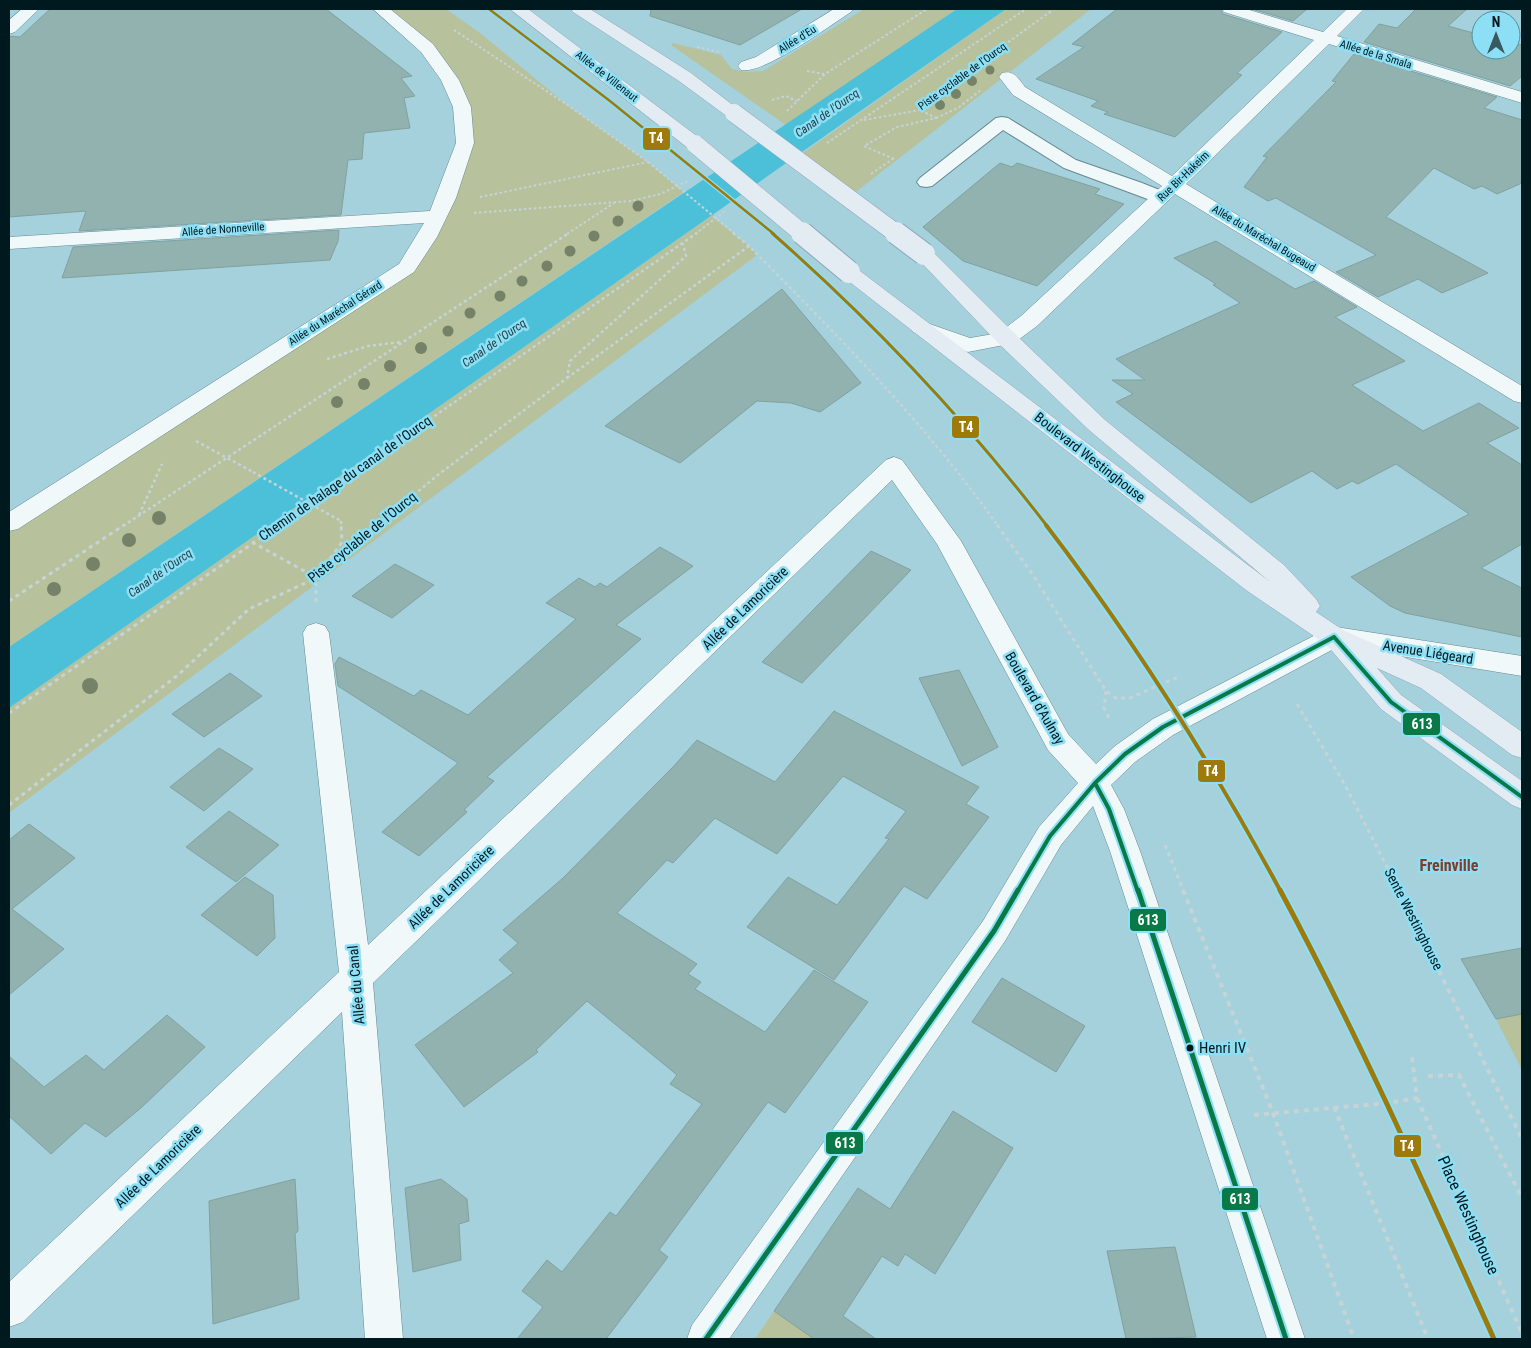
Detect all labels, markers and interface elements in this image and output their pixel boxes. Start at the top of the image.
north arrow [1471,10,1521,60]
text: N [1492,14,1500,30]
street label: Allée d'Eu [776,23,819,56]
street label: Allée de la Smala [1338,37,1413,72]
street label: Piste cyclable de l'Ourcq [916,40,1009,113]
street label: Allée de Villenaut [573,48,640,105]
water label: Canal de l'Ourcq [792,86,862,140]
line badge: T4 [642,127,671,151]
text: T4 [649,130,663,146]
street label: Rue Bir-Hakeim [1155,149,1212,204]
street label: Allée du Maréchal Bugeaud [1210,202,1318,274]
street label: Allée de Nonneville [181,220,265,239]
street label: Allée du Maréchal Gérard [286,278,385,349]
water label: Canal de l'Ourcq [459,316,529,370]
street label: Boulevard Westinghouse [1032,409,1149,505]
street label: Chemin de halage du canal de l'Ourcq [256,412,434,544]
line badge: T4 [951,415,980,439]
text: T4 [959,419,973,435]
street label: Piste cyclable de l'Ourcq [305,488,419,586]
water label: Canal de l'Ourcq [125,546,195,600]
street label: Allée de Lamoricière [699,563,791,653]
street label: Avenue Liégeard [1382,637,1474,667]
street label: Boulevard d'Aulnay [1002,649,1068,747]
line badge: 613 [1402,712,1441,736]
text: 613 [1411,716,1433,732]
line badge: T4 [1197,759,1226,783]
text: T4 [1204,763,1218,779]
street label: Allée de Lamoricière [405,842,497,932]
district label: Freinville [1419,856,1479,875]
street label: Sente Westinghouse [1381,865,1447,973]
line badge: 613 [1129,908,1167,932]
text: 613 [1137,912,1159,928]
street label: Allée du Canal [345,945,367,1025]
place label: Henri IV [1199,1039,1247,1057]
marker: Henri IV [1185,1043,1195,1053]
street label: Allée de Lamoricière [112,1121,204,1211]
line badge: 613 [825,1131,864,1155]
line badge: T4 [1393,1134,1422,1158]
text: 613 [834,1135,856,1151]
text: T4 [1400,1138,1414,1154]
street label: Place Westinghouse [1434,1153,1503,1277]
line badge: 613 [1221,1187,1259,1211]
text: 613 [1229,1191,1251,1207]

